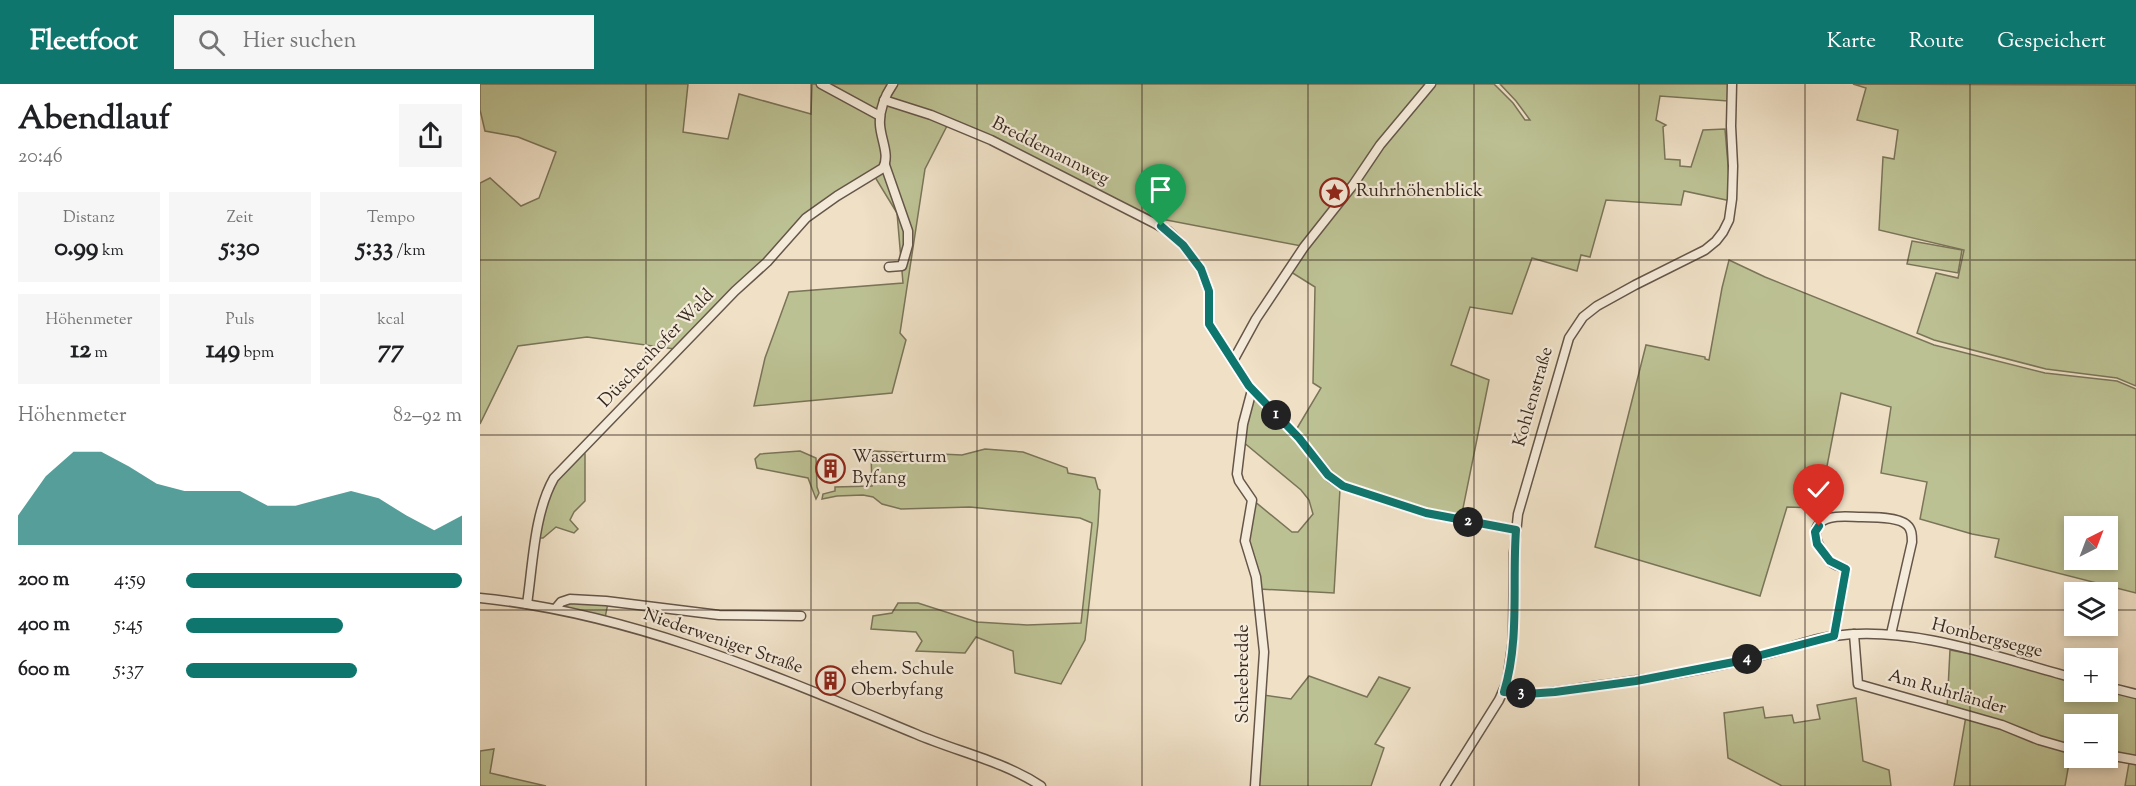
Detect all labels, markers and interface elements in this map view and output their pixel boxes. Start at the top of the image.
search box [174,15,594,69]
text: Fleetfoot [30,22,138,62]
icon: search [195,26,228,59]
text: Hier suchen [243,26,357,58]
text: Karte [1827,27,1876,57]
text: Route [1909,27,1964,57]
text: Gespeichert [1997,27,2106,57]
text: Abendlauf [18,96,170,144]
button: share [399,104,462,167]
street label: Breddemannweg [987,111,1114,193]
text: 20:46 [18,143,63,172]
pin [1135,164,1186,226]
icon: arrive [1144,173,1177,206]
place icon: Ruhrhöhenblick [1319,176,1351,208]
place label: Ruhrhöhenblick [1356,179,1483,205]
text: Distanz [63,207,115,230]
text: Zeit [227,207,253,230]
text: Tempo [367,207,415,230]
text: 0.99 [54,230,98,267]
text: 5:30 [220,230,260,267]
text: 5:33 [356,230,393,267]
text: km [98,240,124,263]
text: /km [393,240,426,263]
street label: Düschenhofer Wald [593,284,721,414]
text: Höhenmeter [46,309,132,332]
text: Puls [226,309,254,332]
text: kcal [377,309,405,332]
text: 12 [70,332,91,369]
text: 149 [206,332,240,369]
text: 77 [378,332,404,369]
text: m [91,342,108,365]
text: bpm [240,342,274,365]
street label: Kohlenstraße [1507,344,1561,450]
pin: 1 [1261,400,1291,430]
text: Höhenmeter [18,402,127,431]
text: 82–92 m [393,402,462,431]
text: 1 [1273,403,1279,426]
place label: Wasserturm Byfang [852,445,947,492]
building icon: Wasserturm Byfang [815,452,847,484]
pin [1793,464,1844,526]
icon: check [1802,473,1835,506]
pin: 2 [1453,507,1483,537]
text: 2 [1464,510,1472,533]
north arrow [2064,516,2118,570]
map controls [2064,516,2118,768]
text: 200 m [18,566,69,595]
text: 4:59 [114,566,146,595]
button: layers [2064,582,2118,636]
street label: Niederweniger Straße [640,602,806,682]
text: 400 m [18,611,70,640]
text: 5:45 [114,611,143,640]
street label: Hombergsegge [1929,613,2045,665]
street label: Scheebredde [1231,624,1257,724]
pin: 4 [1732,644,1762,674]
text: 4 [1743,647,1751,670]
button: + [2064,648,2118,702]
text: 600 m [18,656,70,685]
text: 5:37 [114,656,144,685]
place label: ehem. Schule Oberbyfang [851,657,954,704]
building icon: ehem. Schule Oberbyfang [814,664,846,696]
street label: Am Ruhrländer [1885,664,2009,722]
pin: 3 [1506,678,1536,708]
text: 3 [1518,681,1524,704]
button: − [2064,714,2118,768]

